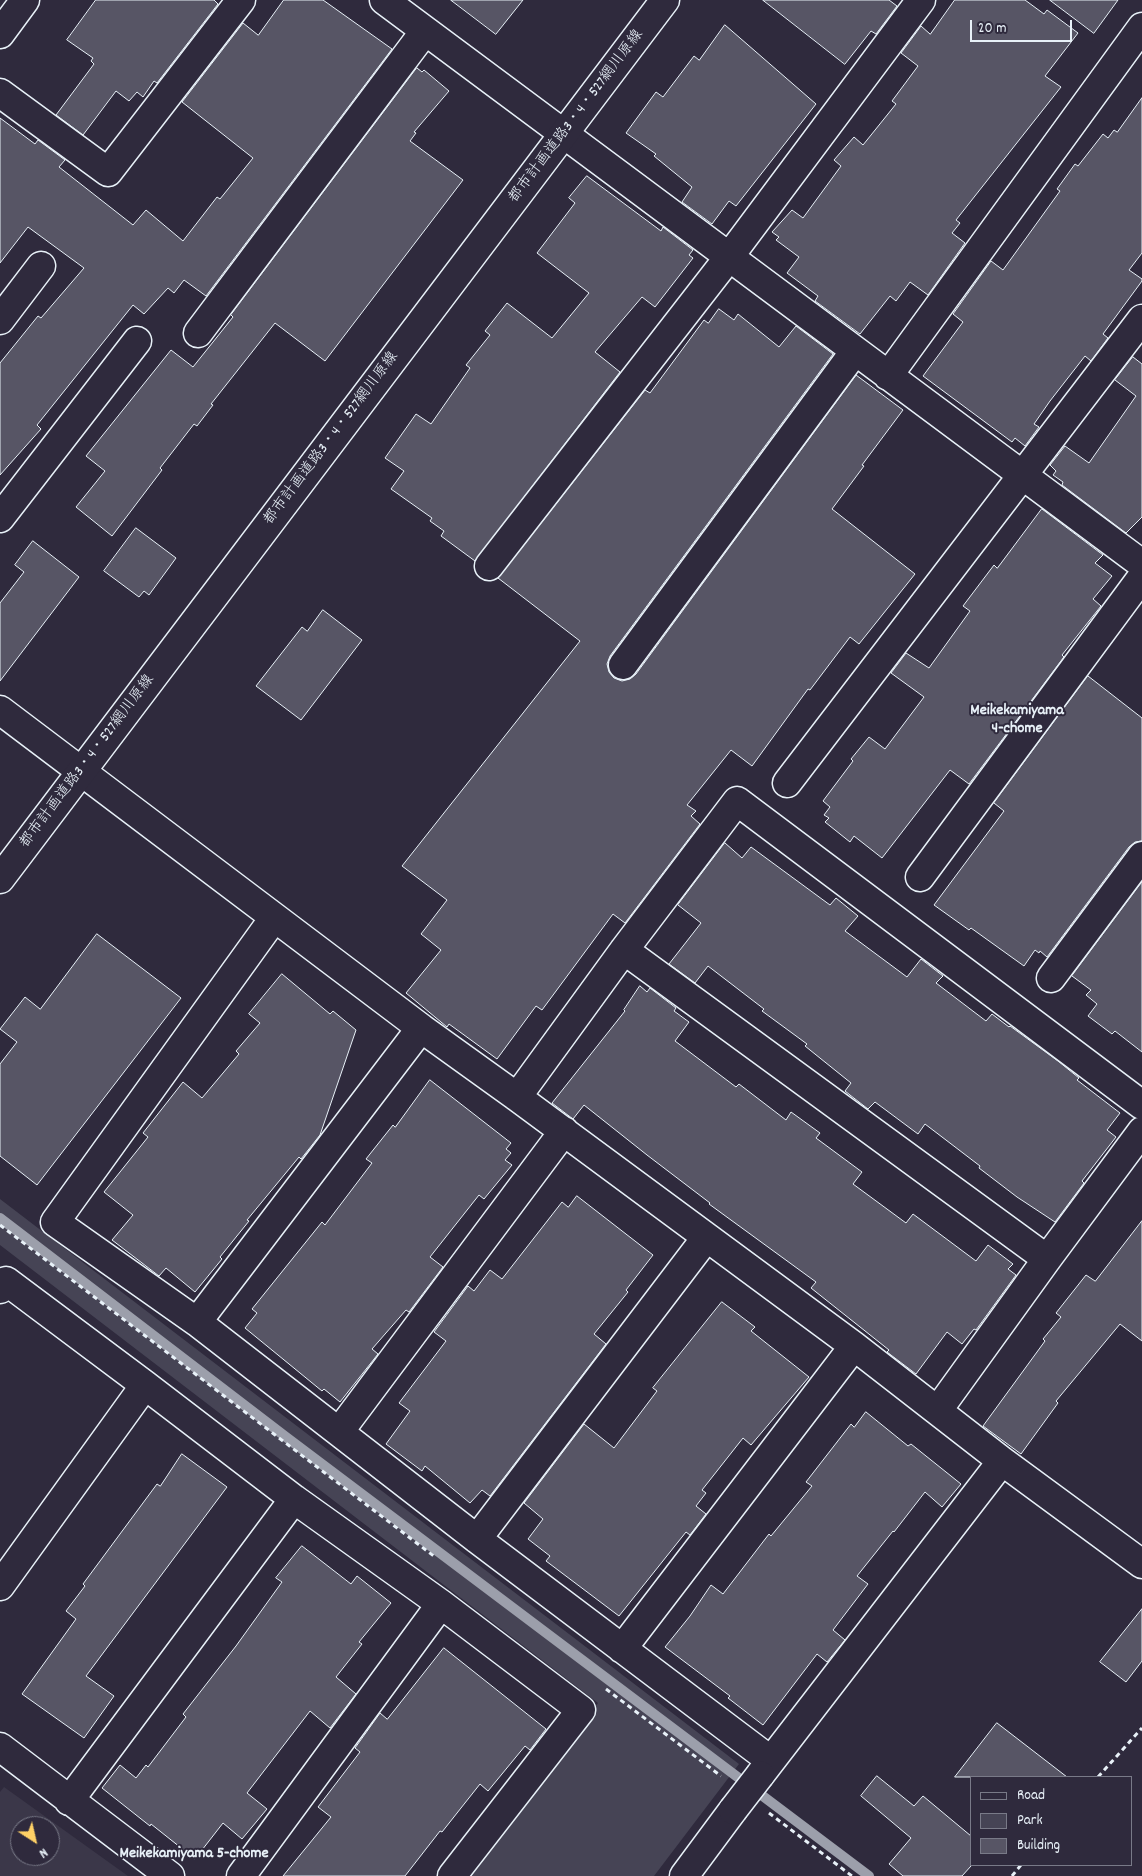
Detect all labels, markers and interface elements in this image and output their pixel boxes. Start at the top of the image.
scale bar [972,10,1074,42]
text: 20 m [978,18,1006,40]
street label: 都市計画道路3・4・527網川原線 [506,27,648,207]
street label: 都市計画道路3・4・527網川原線 [261,349,403,529]
street label: 都市計画道路3・4・527網川原線 [17,672,159,852]
district label: Meikekamiyama 4-chome [970,702,1064,740]
legend [970,1776,1132,1866]
text: Road [1017,1785,1045,1807]
text: Park [1017,1810,1043,1832]
north arrow [10,1816,60,1866]
text: Building [1017,1835,1060,1857]
text: N [34,1842,52,1863]
district label: Meikekamiyama 5-chome [120,1845,268,1865]

